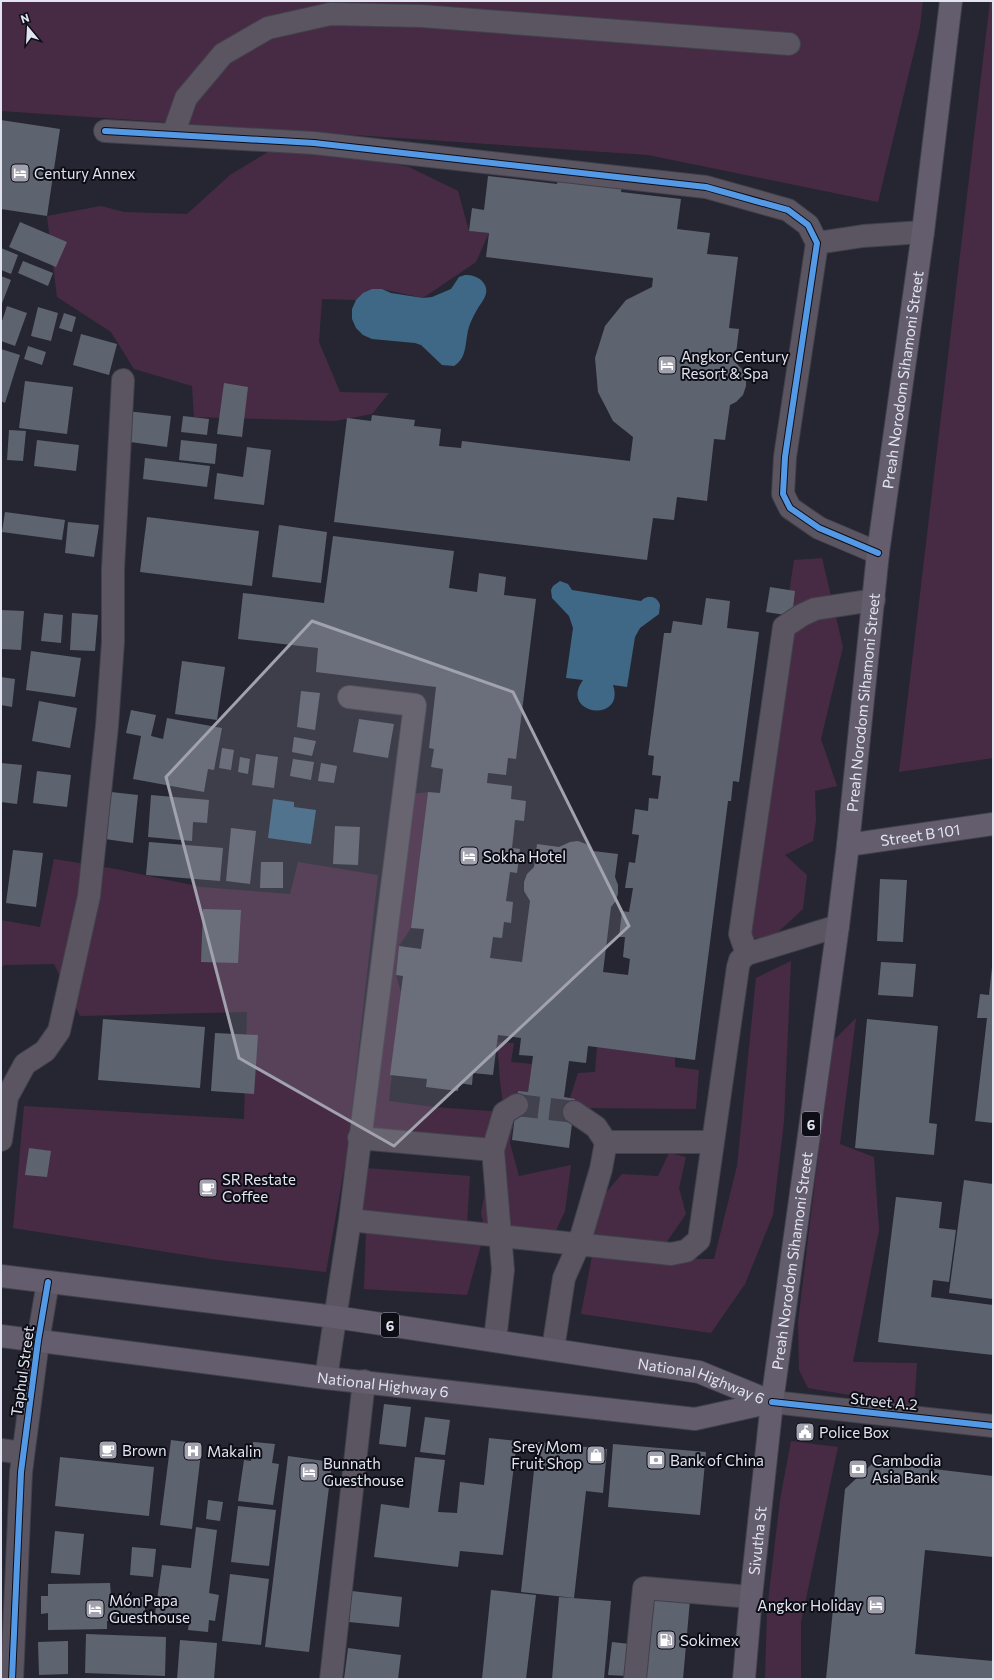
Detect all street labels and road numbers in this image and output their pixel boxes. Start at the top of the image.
street label: Preah Norodom Sihamoni Street [878,270,926,490]
street label: Preah Norodom Sihamoni Street [842,592,883,813]
street label: Street B 101 [879,820,961,849]
road number: 6 [802,1112,820,1136]
street label: Preah Norodom Sihamoni Street [768,1151,816,1371]
road number: 6 [381,1313,399,1337]
street label: Taphul Street [7,1325,37,1417]
street label: National Highway 6 [637,1354,768,1407]
street label: National Highway 6 [316,1368,450,1401]
street label: Street A.2 [850,1389,918,1413]
street label: Sivutha St [744,1505,770,1576]

